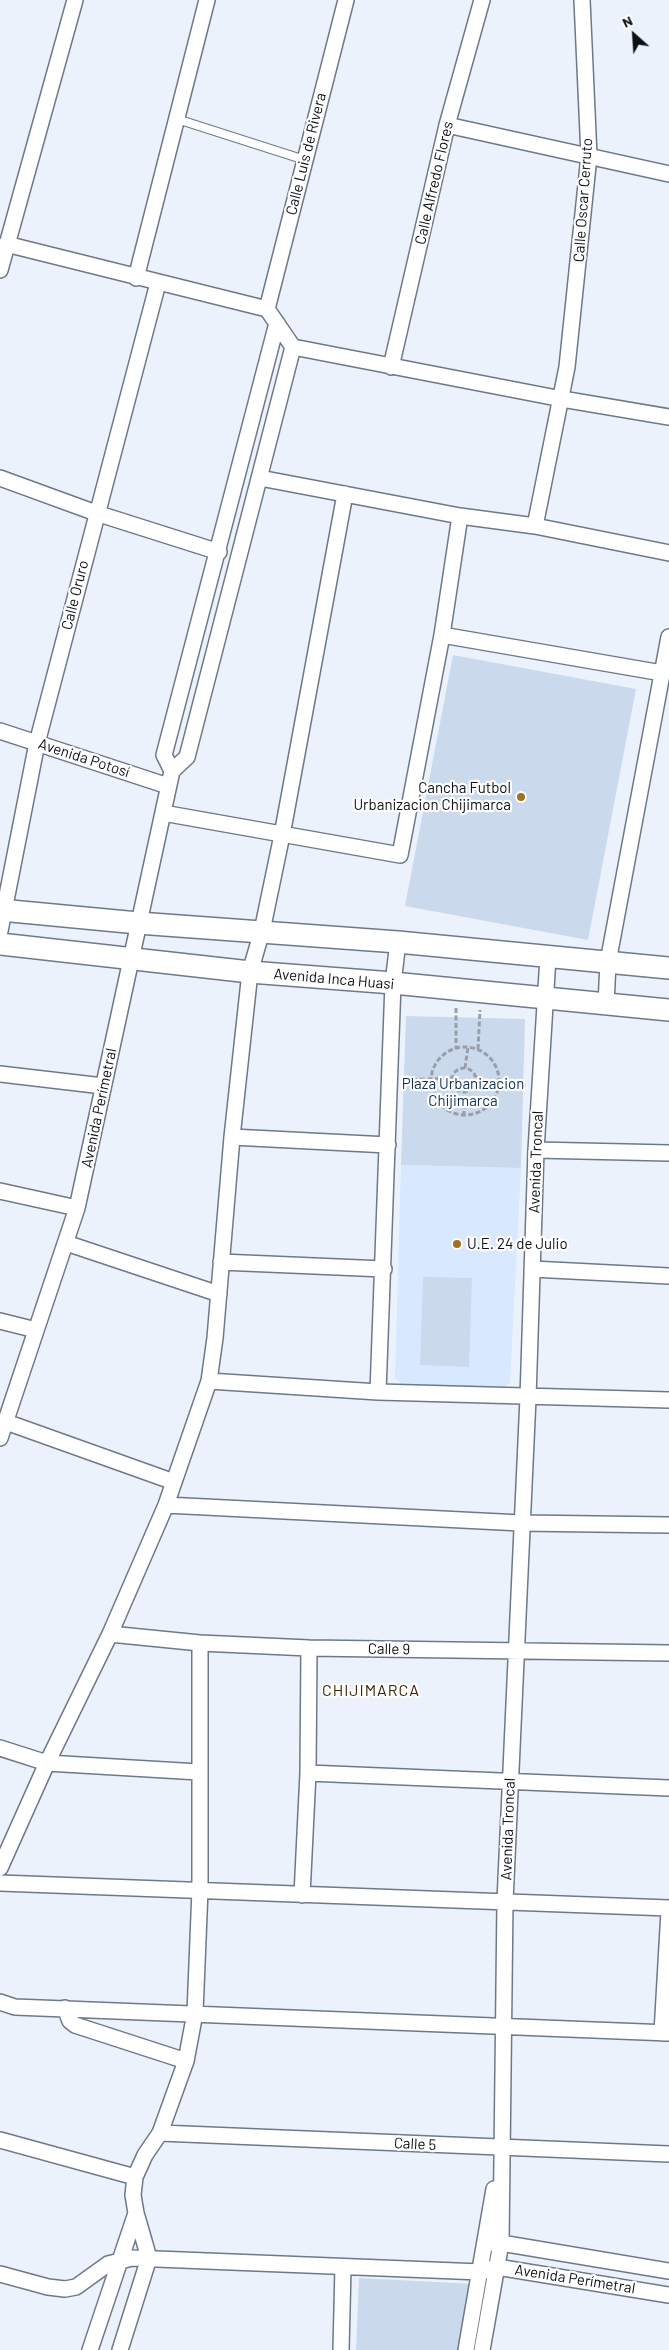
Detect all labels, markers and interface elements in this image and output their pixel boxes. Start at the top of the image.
north arrow [609,10,659,60]
text: N [619,11,635,31]
street label: Calle Luis de Rivera [282,91,330,217]
street label: Calle Alfredo Flores [411,120,457,246]
street label: Calle Oscar Cerruto [570,137,596,263]
street label: Calle Oruro [58,558,92,632]
street label: Avenida Potosí [36,735,132,781]
place label: Cancha Futbol Urbanizacion Chijimarca [353,779,511,814]
marker: Cancha Futbol Urbanizacion Chijimarca [515,791,527,803]
street label: Avenida Inca Huasi [273,965,395,993]
street label: Avenida Perímetral [78,1047,120,1169]
park label: Plaza Urbanizacion Chijimarca [402,1075,524,1110]
street label: Avenida Troncal [525,1110,547,1214]
place label: U.E. 24 de Julio [467,1235,568,1253]
marker: U.E. 24 de Julio [451,1238,463,1250]
street label: Calle 9 [368,1640,410,1658]
district label: CHIJIMARCA [321,1681,421,1701]
street label: Avenida Troncal [497,1777,519,1881]
street label: Calle 5 [393,2134,437,2154]
street label: Avenida Perímetral [513,2261,637,2297]

